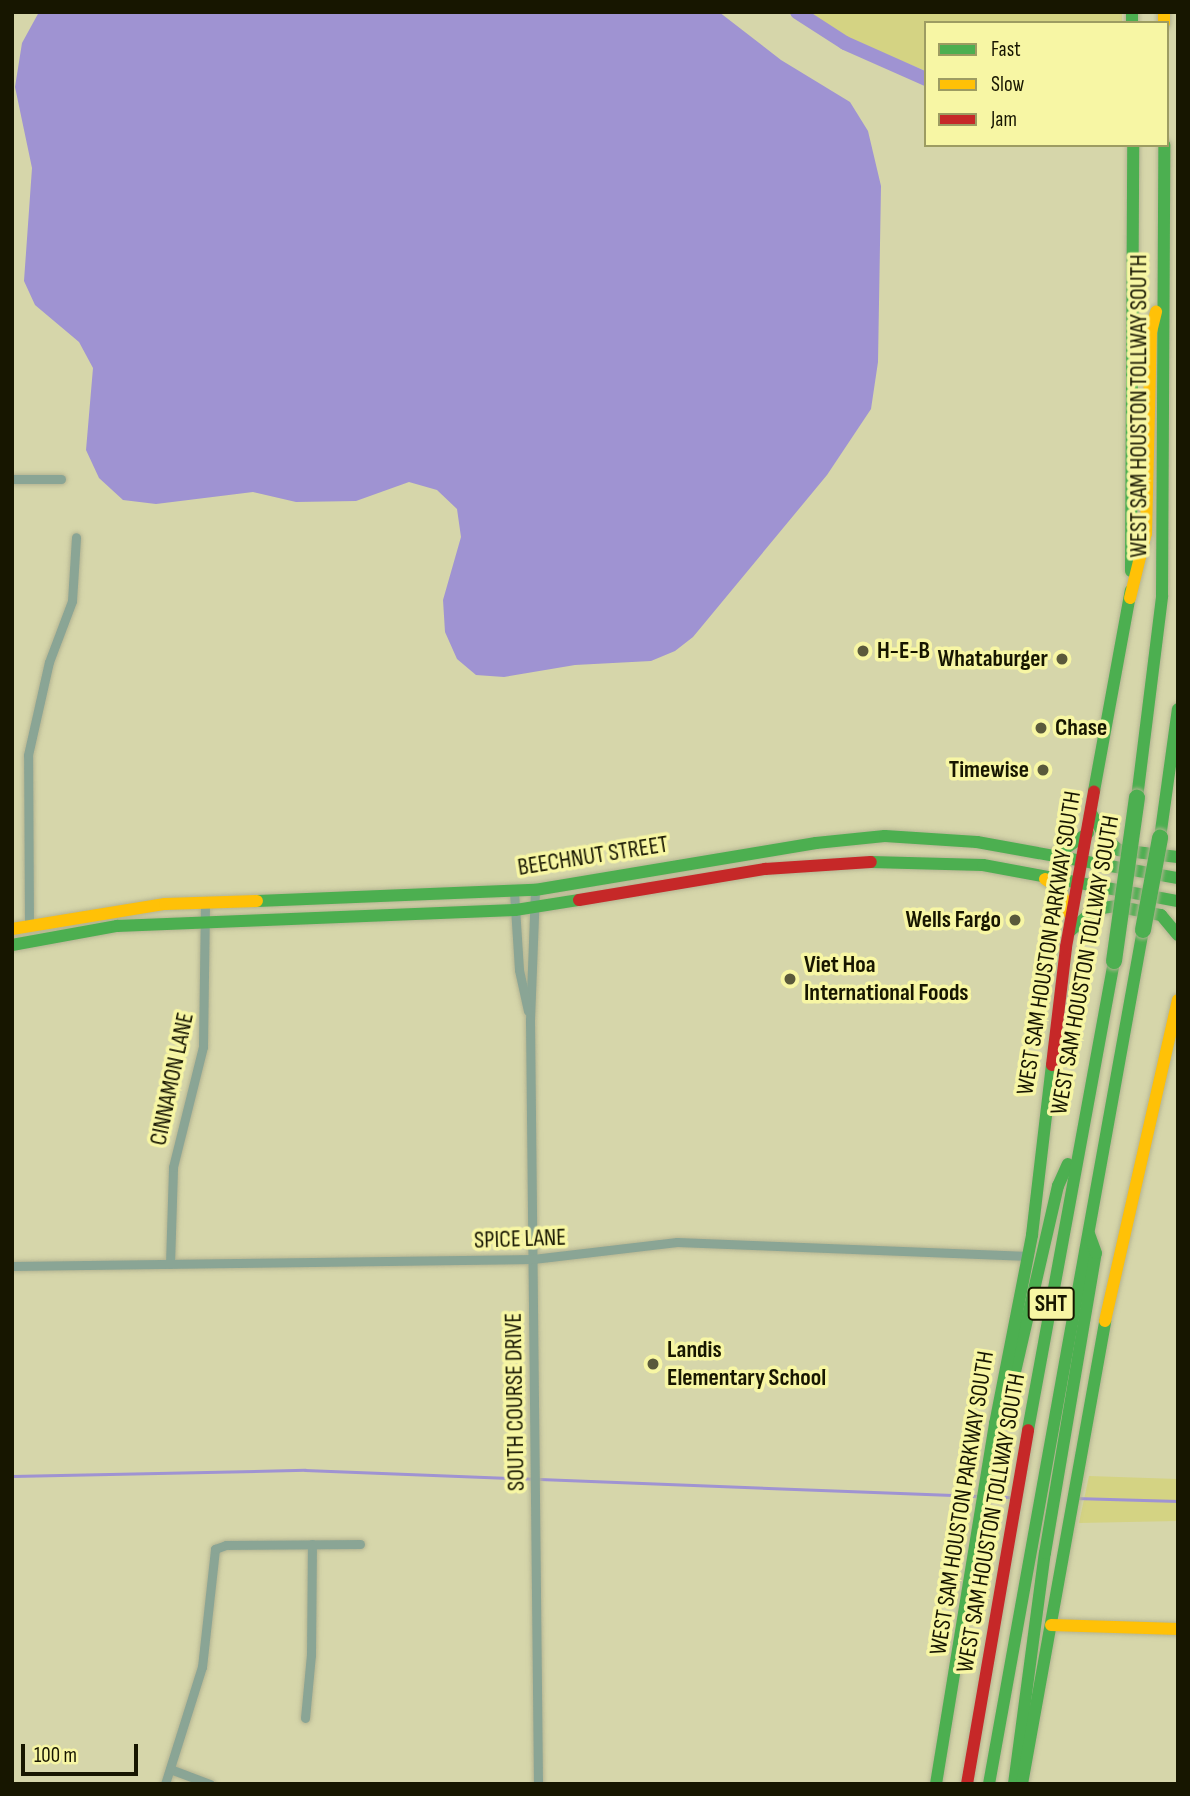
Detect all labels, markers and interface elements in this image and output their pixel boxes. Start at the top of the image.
legend [924,21,1169,147]
text: Fast [991,37,1021,62]
text: Slow [991,72,1024,97]
text: Jam [991,107,1017,132]
street label: WEST SAM HOUSTON TOLLWAY SOUTH [1125,254,1153,558]
place label: H-E-B [877,637,930,665]
marker: H-E-B [855,643,871,659]
place label: Whataburger [938,645,1048,673]
marker: Whataburger [1054,651,1070,667]
place label: Chase [1055,714,1107,742]
marker: Chase [1033,720,1049,736]
place label: Timewise [949,756,1029,784]
marker: Timewise [1035,762,1051,778]
street label: WEST SAM HOUSTON PARKWAY SOUTH [1011,789,1087,1097]
street label: WEST SAM HOUSTON TOLLWAY SOUTH [1045,813,1125,1117]
street label: BEECHNUT STREET [516,830,670,882]
place label: Wells Fargo [906,906,1001,934]
marker: Wells Fargo [1007,912,1023,928]
place label: Viet Hoa International Foods [804,951,969,1007]
marker: Viet Hoa International Foods [782,971,798,987]
street label: CINNAMON LANE [144,1010,200,1148]
street label: SPICE LANE [473,1223,567,1255]
road number: SHT [1026,1284,1076,1324]
street label: SOUTH COURSE DRIVE [499,1313,531,1491]
place label: Landis Elementary School [667,1336,826,1392]
street label: WEST SAM HOUSTON PARKWAY SOUTH [924,1349,1000,1657]
marker: Landis Elementary School [645,1356,661,1372]
street label: WEST SAM HOUSTON TOLLWAY SOUTH [951,1371,1031,1675]
scale bar [24,1730,142,1774]
text: 100 m [34,1743,77,1768]

